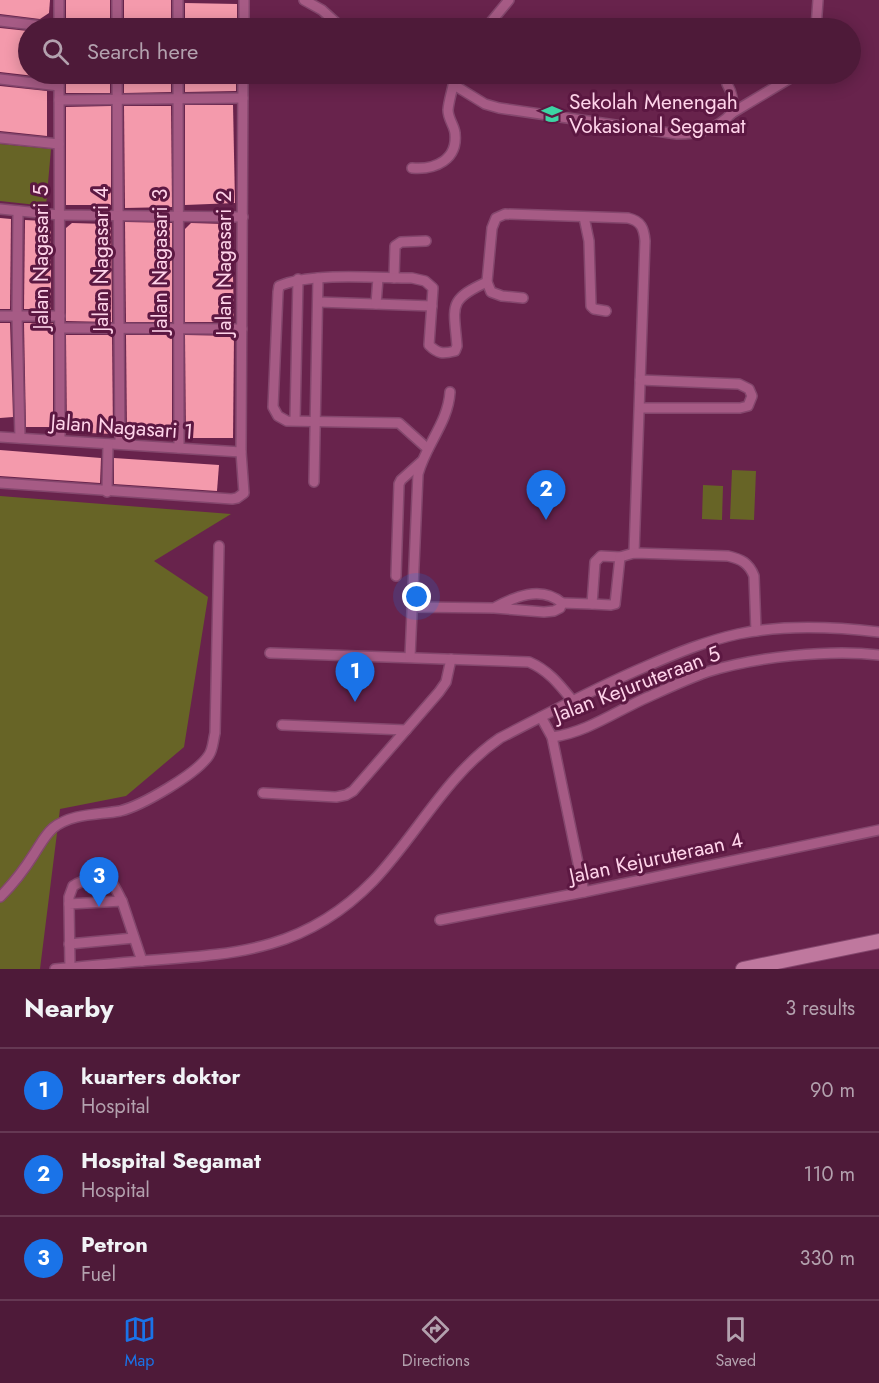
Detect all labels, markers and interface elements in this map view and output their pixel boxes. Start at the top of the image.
search box [18,18,861,84]
icon: search [39,35,72,68]
text: Search here [87,35,198,67]
place label: Sekolah Menengah Vokasional Segamat [569,87,746,141]
school or university icon: Sekolah Menengah Vokasional Segamat [540,102,564,126]
street label: Jalan Nagasari 5 [26,184,56,333]
street label: Jalan Nagasari 4 [86,186,116,335]
street label: Jalan Nagasari 3 [145,189,175,336]
street label: Jalan Nagasari 2 [209,190,239,339]
street label: Jalan Nagasari 1 [47,407,194,447]
pin: 2 [526,470,566,520]
your location [402,582,431,611]
street label: Jalan Kejuruteraan 5 [546,638,725,731]
pin: 1 [336,652,374,702]
street label: Jalan Kejuruteraan 4 [563,825,746,892]
pin: 3 [80,858,118,907]
text: Nearby [24,989,113,1027]
text: 3 results [785,994,855,1023]
text: kuarters doktor [81,1060,241,1092]
text: 1 [38,1076,49,1105]
text: 90 m [810,1076,855,1105]
text: Hospital [81,1092,150,1121]
text: Hospital Segamat [81,1144,261,1176]
text: 2 [37,1160,50,1189]
text: 110 m [803,1160,855,1189]
text: Hospital [81,1176,150,1205]
text: Petron [81,1228,148,1260]
text: 3 [37,1244,50,1273]
text: 330 m [800,1244,855,1273]
text: Fuel [81,1260,116,1289]
tab: Map [123,1313,156,1372]
tab: Directions [402,1313,470,1372]
tab: Saved [715,1313,756,1372]

